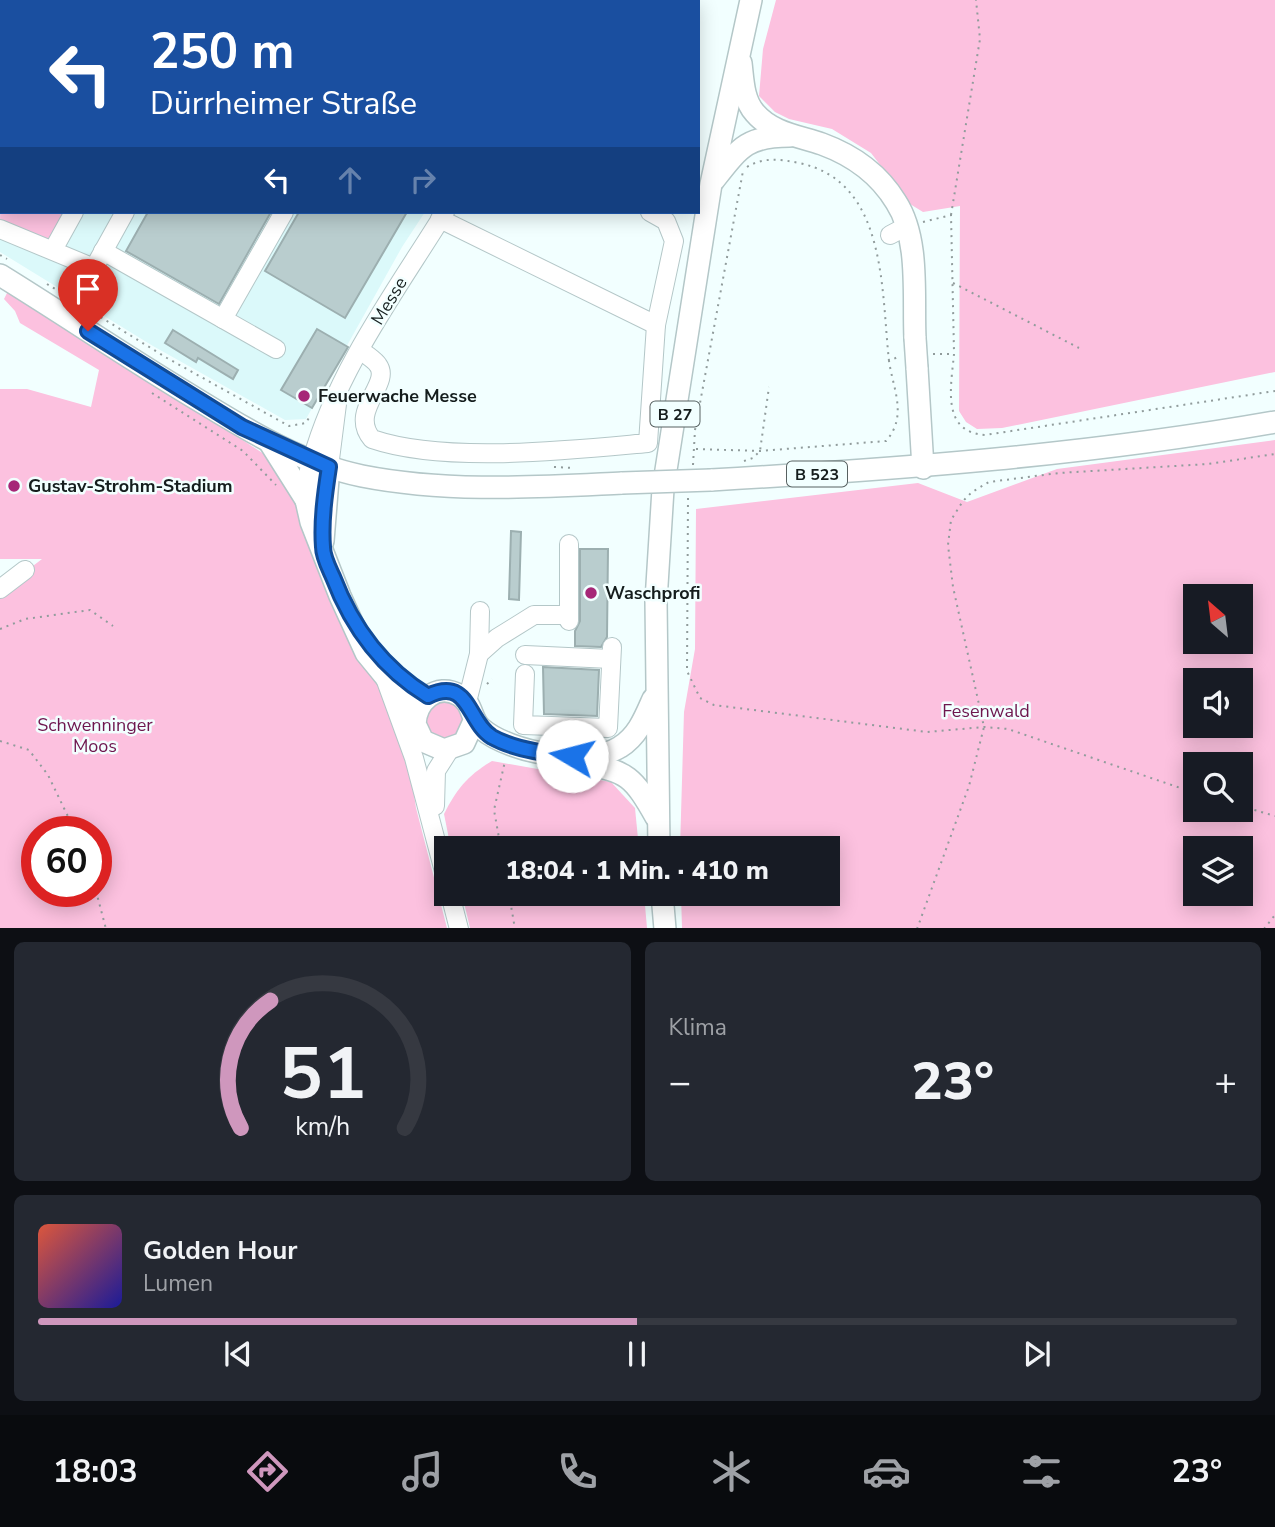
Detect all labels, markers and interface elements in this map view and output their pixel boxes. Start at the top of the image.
text: 250 m [150,18,294,85]
icon: left [35,28,126,119]
text: Dürrheimer Straße [150,82,417,125]
icon: left [258,161,296,199]
icon: ahead [331,161,369,199]
icon: right [404,161,442,199]
pin [58,259,118,331]
icon: arrive [69,270,107,308]
street label: Messe [365,273,413,329]
place label: Feuerwache Messe [318,384,477,408]
marker: Feuerwache Messe [296,388,312,404]
road number: B 27 [650,402,700,426]
road number: B 523 [787,461,847,486]
place label: Gustav-Strohm-Stadium [28,474,233,498]
marker: Gustav-Strohm-Stadium [6,478,22,494]
place label: Waschprofi [605,581,701,605]
north arrow [1183,584,1253,654]
map controls [1183,584,1253,906]
marker: Waschprofi [583,585,599,601]
button: sound [1183,668,1253,738]
park label: Fesenwald [942,699,1030,723]
park label: Schwenninger Moos [37,713,153,758]
position arrow [535,719,609,793]
button: search [1183,752,1253,822]
speed limit sign: 60 [21,816,112,907]
button: layers [1183,836,1253,906]
text: 18:04 · 1 Min. · 410 m [505,853,769,888]
text: Klima [669,1012,727,1043]
text: 51 [279,1024,366,1124]
text: 23° [912,1046,994,1117]
text: − [669,1057,691,1108]
text: + [1214,1057,1237,1108]
text: km/h [295,1109,350,1143]
text: Golden Hour [143,1233,298,1268]
text: Lumen [143,1268,213,1299]
icon: previous [219,1335,257,1373]
icon: pause [618,1335,656,1373]
icon: next [1018,1335,1056,1373]
icon: directions [243,1447,292,1496]
icon: music [398,1447,447,1496]
icon: phone [553,1447,602,1496]
icon: climate [707,1447,756,1496]
icon: car [862,1447,911,1496]
icon: filters [1017,1447,1066,1496]
text: 18:03 [53,1450,138,1493]
text: 23° [1172,1450,1222,1493]

